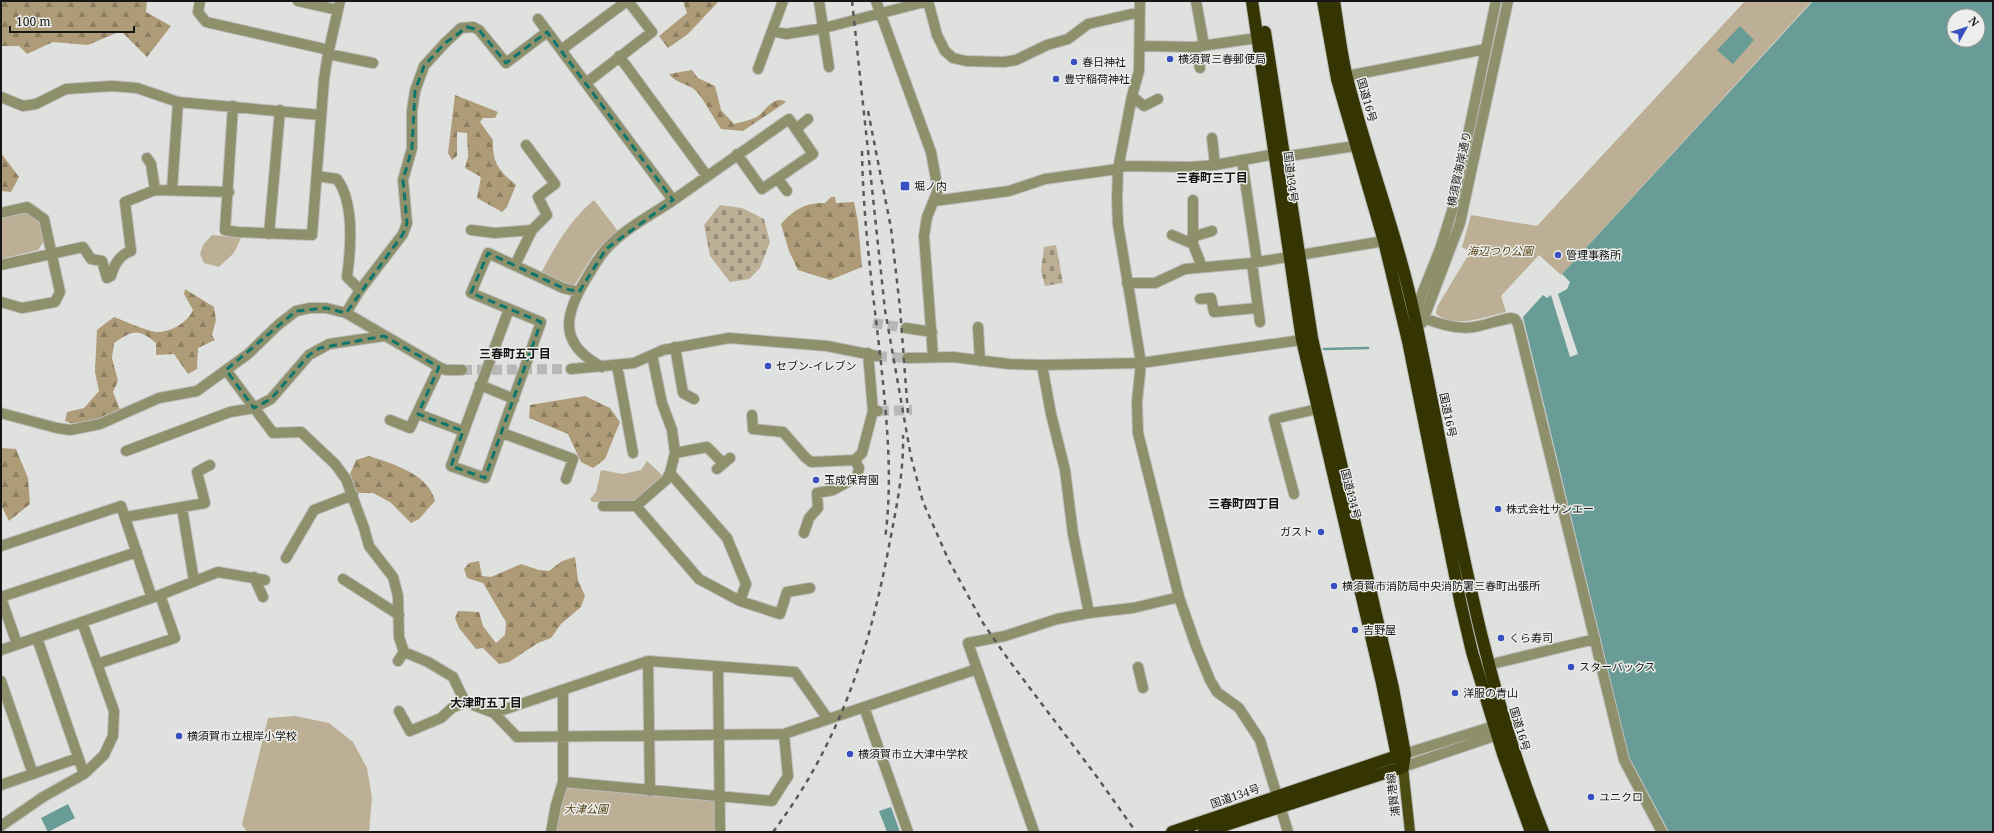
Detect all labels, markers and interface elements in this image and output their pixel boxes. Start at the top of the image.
scale bar [10,8,134,34]
north arrow [1946,8,1986,48]
text: 100 m [16,13,51,30]
text: N [1966,13,1983,30]
place label: 横須賀三春郵便局 [1178,51,1266,66]
place label: 春日神社 [1082,54,1126,69]
marker: 横須賀三春郵便局 [1165,54,1175,64]
marker: 春日神社 [1069,57,1079,67]
place label: 豊守稲荷神社 [1064,71,1130,86]
marker: 豊守稲荷神社 [1051,74,1061,84]
street label: 国道16号 [1354,76,1381,124]
street label: 横須賀海岸通り [1443,130,1474,208]
street label: 国道134号 [1281,150,1302,203]
district label: 三春町三丁目 [1176,169,1248,186]
place label: 堀ノ内 [914,178,947,193]
marker: 堀ノ内 [899,180,911,192]
park label: 海辺つり公園 [1467,243,1535,258]
place label: 管理事務所 [1566,247,1622,262]
marker: 管理事務所 [1553,250,1563,260]
district label: 三春町五丁目 [479,345,551,362]
place label: セブン-イレブン [776,358,856,373]
marker: セブン-イレブン [763,361,773,371]
street label: 国道16号 [1436,391,1461,439]
street label: 国道134号 [1338,467,1365,521]
place label: 玉成保育園 [824,472,879,487]
marker: 玉成保育園 [811,475,821,485]
district label: 三春町四丁目 [1208,495,1280,512]
place label: 株式会社サンエー [1506,501,1594,516]
marker: 株式会社サンエー [1493,504,1503,514]
place label: ガスト [1280,524,1313,539]
marker: ガスト [1316,527,1326,537]
place label: 横須賀市消防局中央消防署三春町出張所 [1342,578,1541,593]
marker: 横須賀市消防局中央消防署三春町出張所 [1329,581,1339,591]
place label: 吉野屋 [1363,622,1396,637]
marker: 吉野屋 [1350,625,1360,635]
place label: くら寿司 [1509,630,1553,645]
marker: くら寿司 [1496,633,1506,643]
place label: スターバックス [1579,659,1656,674]
marker: スターバックス [1566,662,1576,672]
place label: 洋服の青山 [1463,685,1518,700]
marker: 洋服の青山 [1450,688,1460,698]
district label: 大津町五丁目 [450,694,522,711]
street label: 国道16号 [1507,705,1534,753]
place label: 横須賀市立根岸小学校 [187,728,297,743]
marker: 横須賀市立根岸小学校 [174,731,184,741]
place label: 横須賀市立大津中学校 [858,746,968,761]
marker: 横須賀市立大津中学校 [845,749,855,759]
street label: 浦賀港線 [1382,772,1403,818]
street label: 国道134号 [1208,780,1262,811]
place label: ユニクロ [1599,789,1643,804]
marker: ユニクロ [1586,792,1596,802]
park label: 大津公園 [564,801,610,816]

